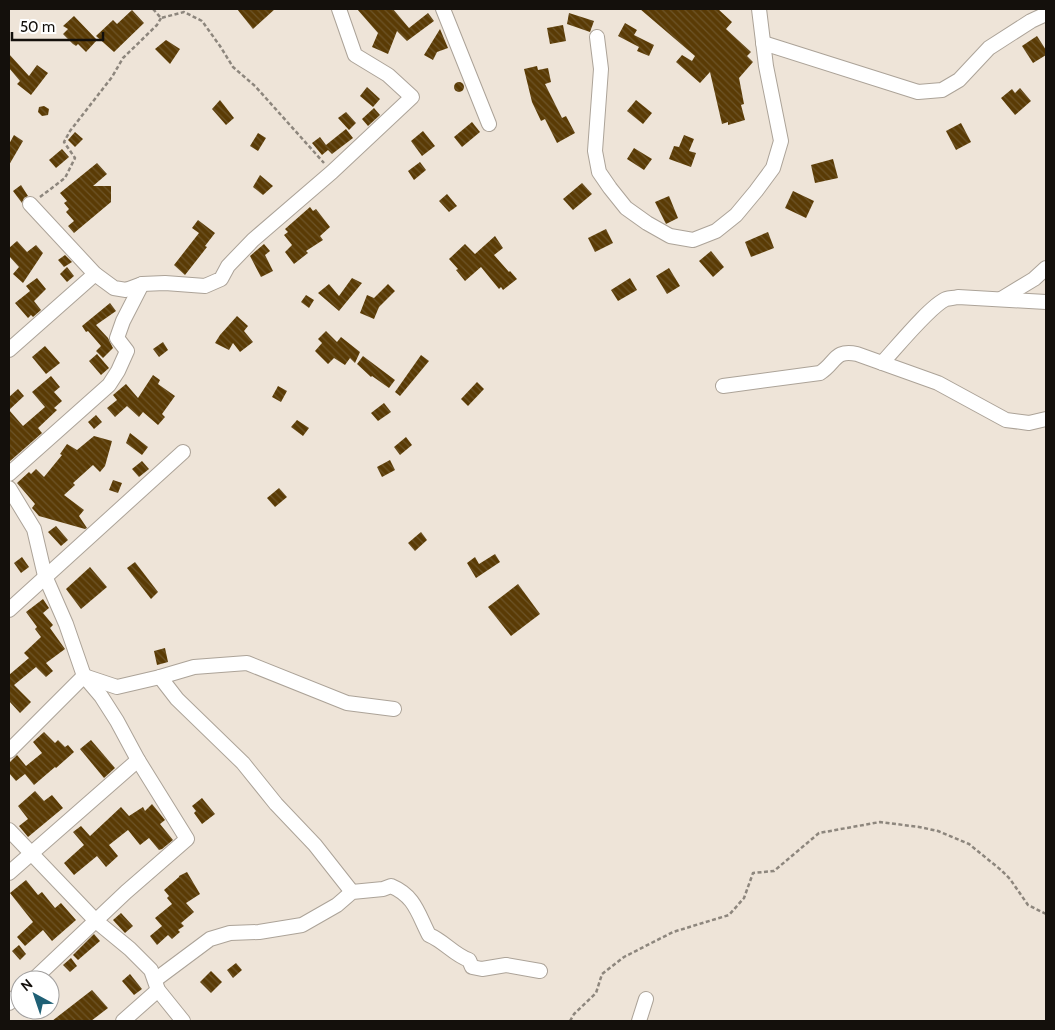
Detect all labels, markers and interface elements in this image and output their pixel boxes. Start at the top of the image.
scale bar [12,10,104,42]
text: 50 m [20,18,55,36]
north arrow [10,970,60,1020]
text: N [17,975,36,995]

